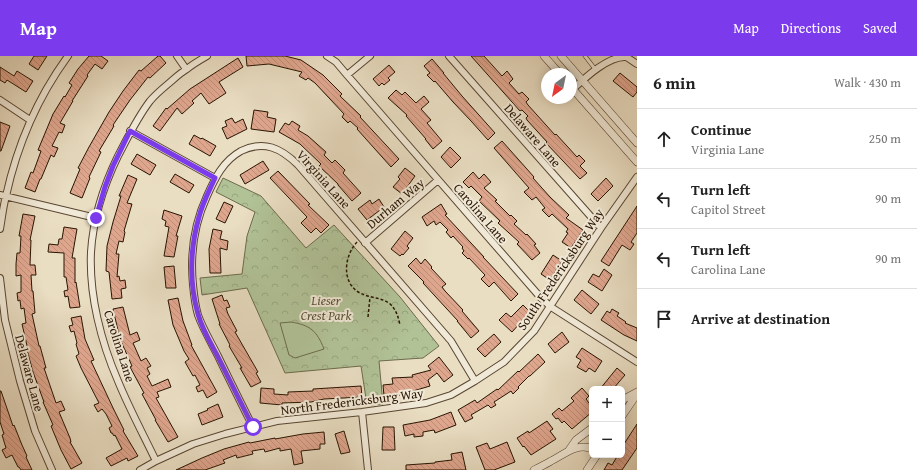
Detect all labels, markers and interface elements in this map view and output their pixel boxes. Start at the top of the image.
text: Map [20,14,57,42]
text: Map [733,18,759,38]
text: Directions [781,18,841,38]
text: Saved [863,18,897,38]
north arrow [541,68,577,104]
text: 6 min [653,70,695,95]
text: Walk · 430 m [834,73,901,92]
street label: Delaware Lane [500,99,566,171]
text: Continue [691,119,752,140]
icon: ahead [653,128,675,150]
text: 250 m [869,129,901,148]
text: Virginia Lane [691,140,764,159]
street label: Virginia Lane [292,146,355,213]
street label: Durham Way [362,173,429,233]
street label: Carolina Lane [449,179,512,248]
text: Turn left [691,179,750,200]
icon: left [653,188,675,210]
text: 90 m [875,189,901,208]
text: Capitol Street [691,200,766,219]
street label: South Fredericksburg Way [512,204,609,334]
route end [87,209,105,227]
text: Turn left [691,239,750,260]
icon: left [653,248,675,270]
text: 90 m [875,249,901,268]
text: Carolina Lane [691,260,766,279]
park label: Lieser Crest Park [301,291,351,325]
street label: Carolina Lane [99,308,140,385]
icon: arrive [653,308,675,330]
text: Arrive at destination [691,308,830,329]
street label: Delaware Lane [10,333,49,414]
street label: North Fredericksburg Way [280,383,425,420]
map controls [589,386,625,458]
button: + [589,386,625,422]
route start [244,418,262,436]
button: − [589,422,625,458]

